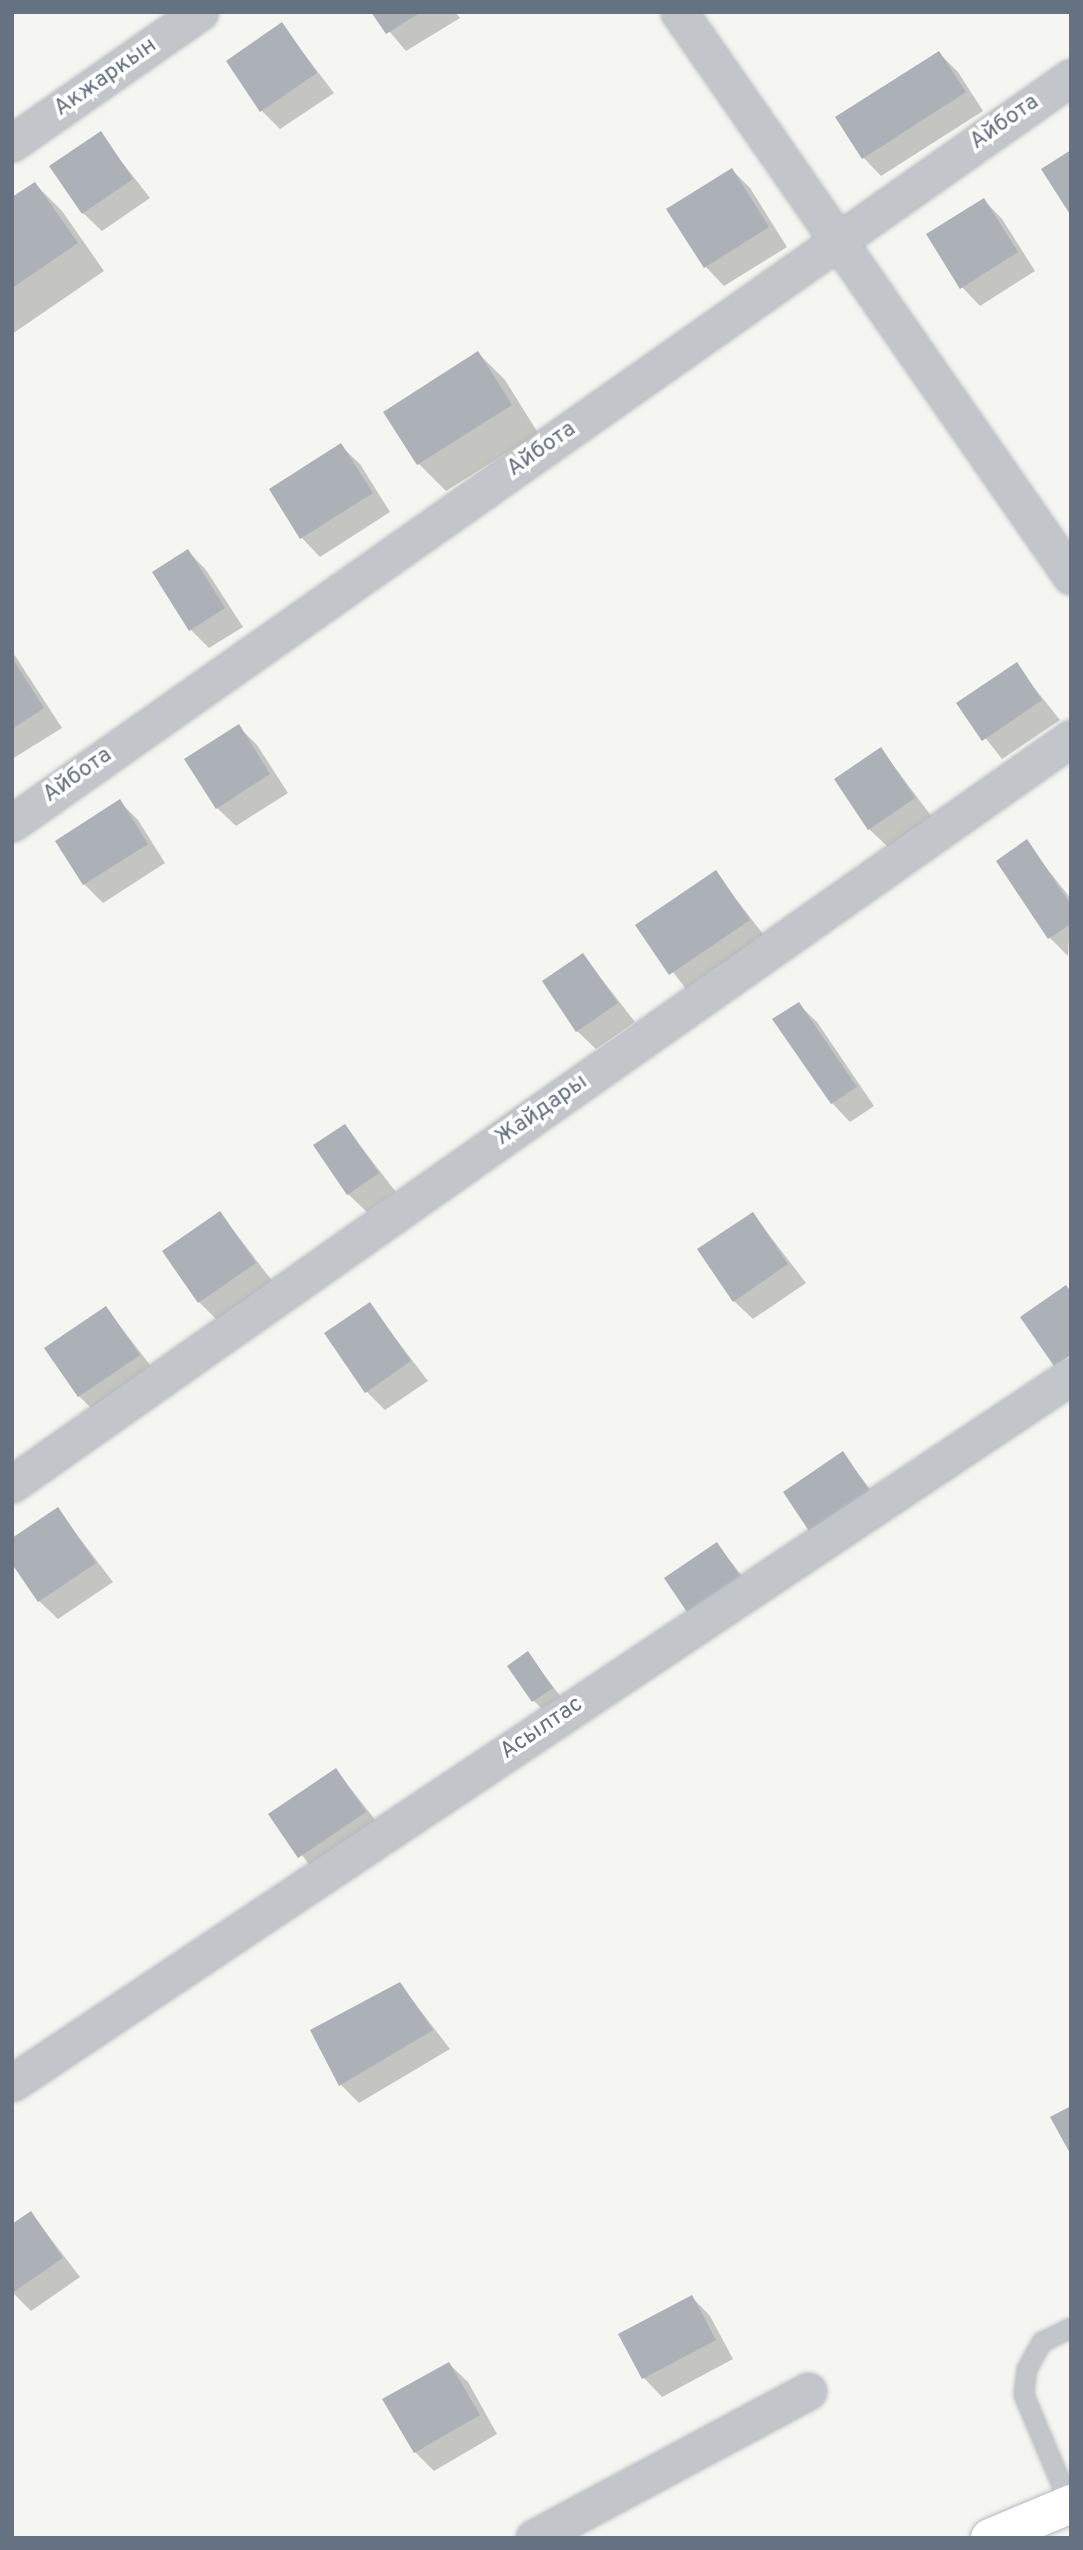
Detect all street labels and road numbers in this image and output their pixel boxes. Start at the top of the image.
street label: Акжаркын [49,33,163,123]
street label: Айбота [965,89,1045,157]
street label: Айбота [502,416,582,484]
street label: Айбота [38,742,118,810]
street label: Жайдары [491,1069,593,1153]
street label: Асылтас [496,1691,588,1767]

